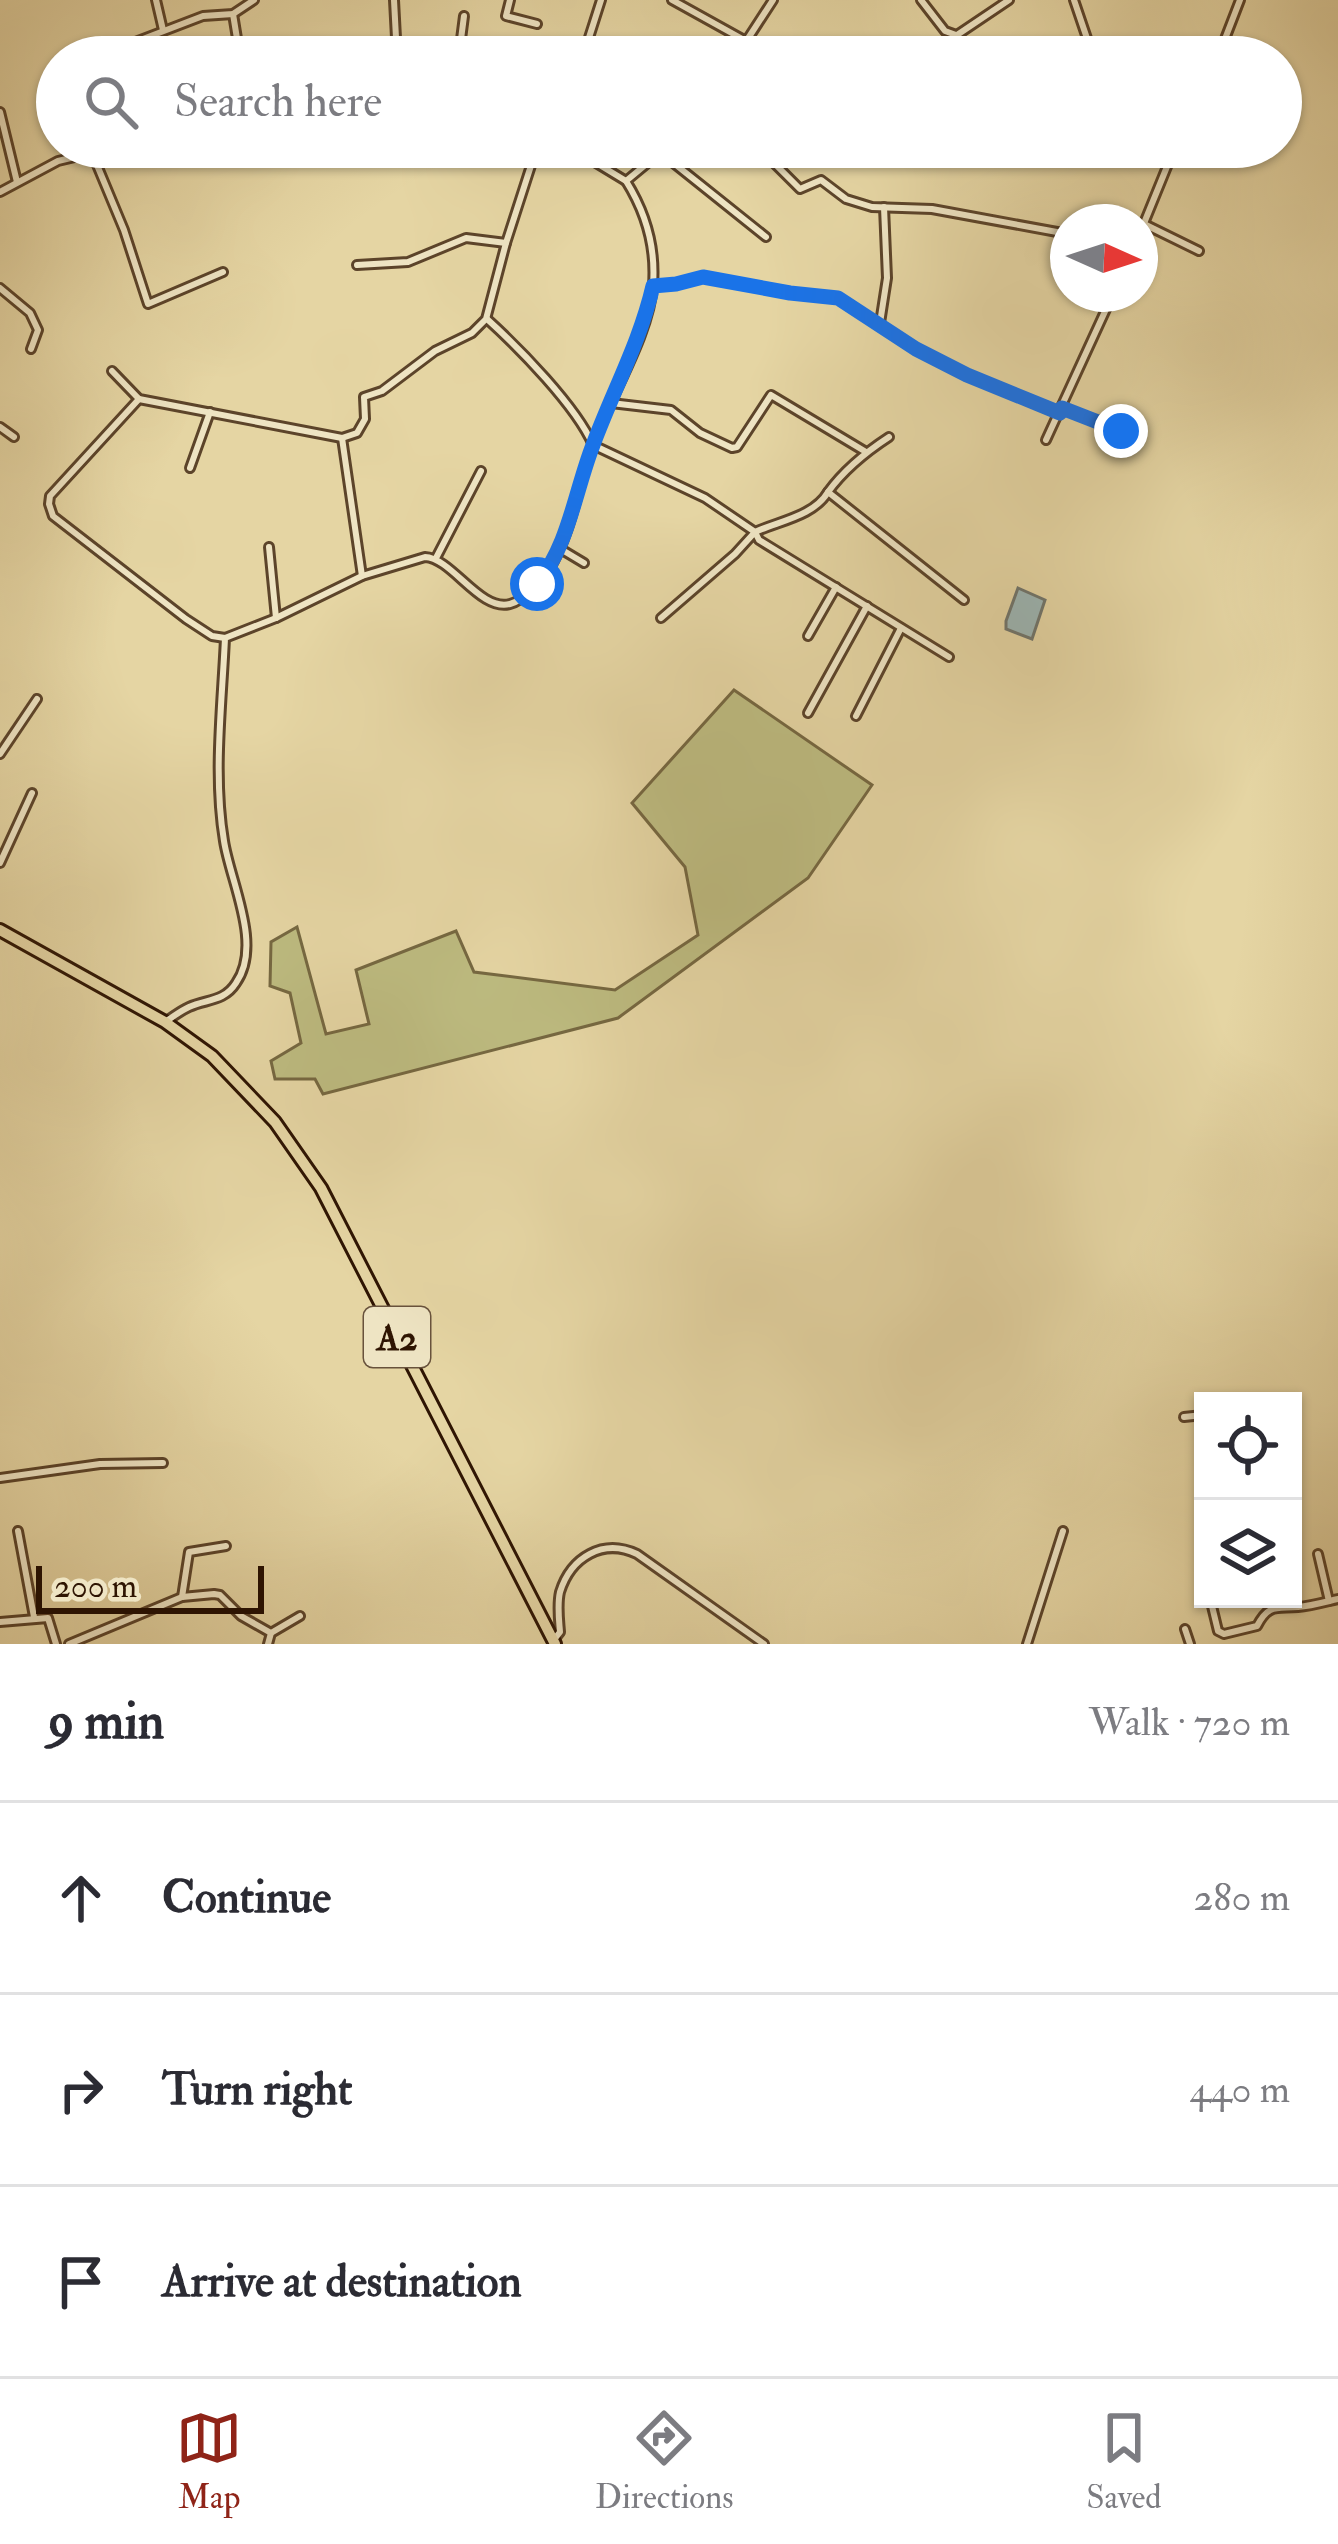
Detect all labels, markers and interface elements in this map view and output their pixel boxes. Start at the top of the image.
search box [36,36,1302,168]
icon: search [78,69,144,135]
text: Search here [174,74,382,130]
north arrow [1050,204,1158,312]
route end [1094,404,1148,458]
route start [510,557,564,611]
road number: A2 [364,1307,430,1367]
map controls [1194,1392,1302,1608]
button: locate [1194,1392,1302,1500]
button: layers [1194,1500,1302,1608]
scale bar [36,1560,264,1613]
text: 200 m [54,1566,137,1607]
text: 9 min [48,1690,164,1754]
text: Walk · 720 m [1089,1698,1290,1747]
icon: ahead [48,1865,114,1931]
text: Continue [162,1870,331,1926]
text: 280 m [1193,1873,1290,1922]
icon: right [48,2057,114,2123]
text: Turn right [162,2062,352,2118]
text: 440 m [1189,2065,1290,2114]
icon: arrive [48,2249,114,2315]
text: Arrive at destination [162,2254,522,2310]
tab: Map [176,2405,242,2518]
tab: Directions [595,2405,734,2518]
tab: Saved [1086,2405,1162,2518]

